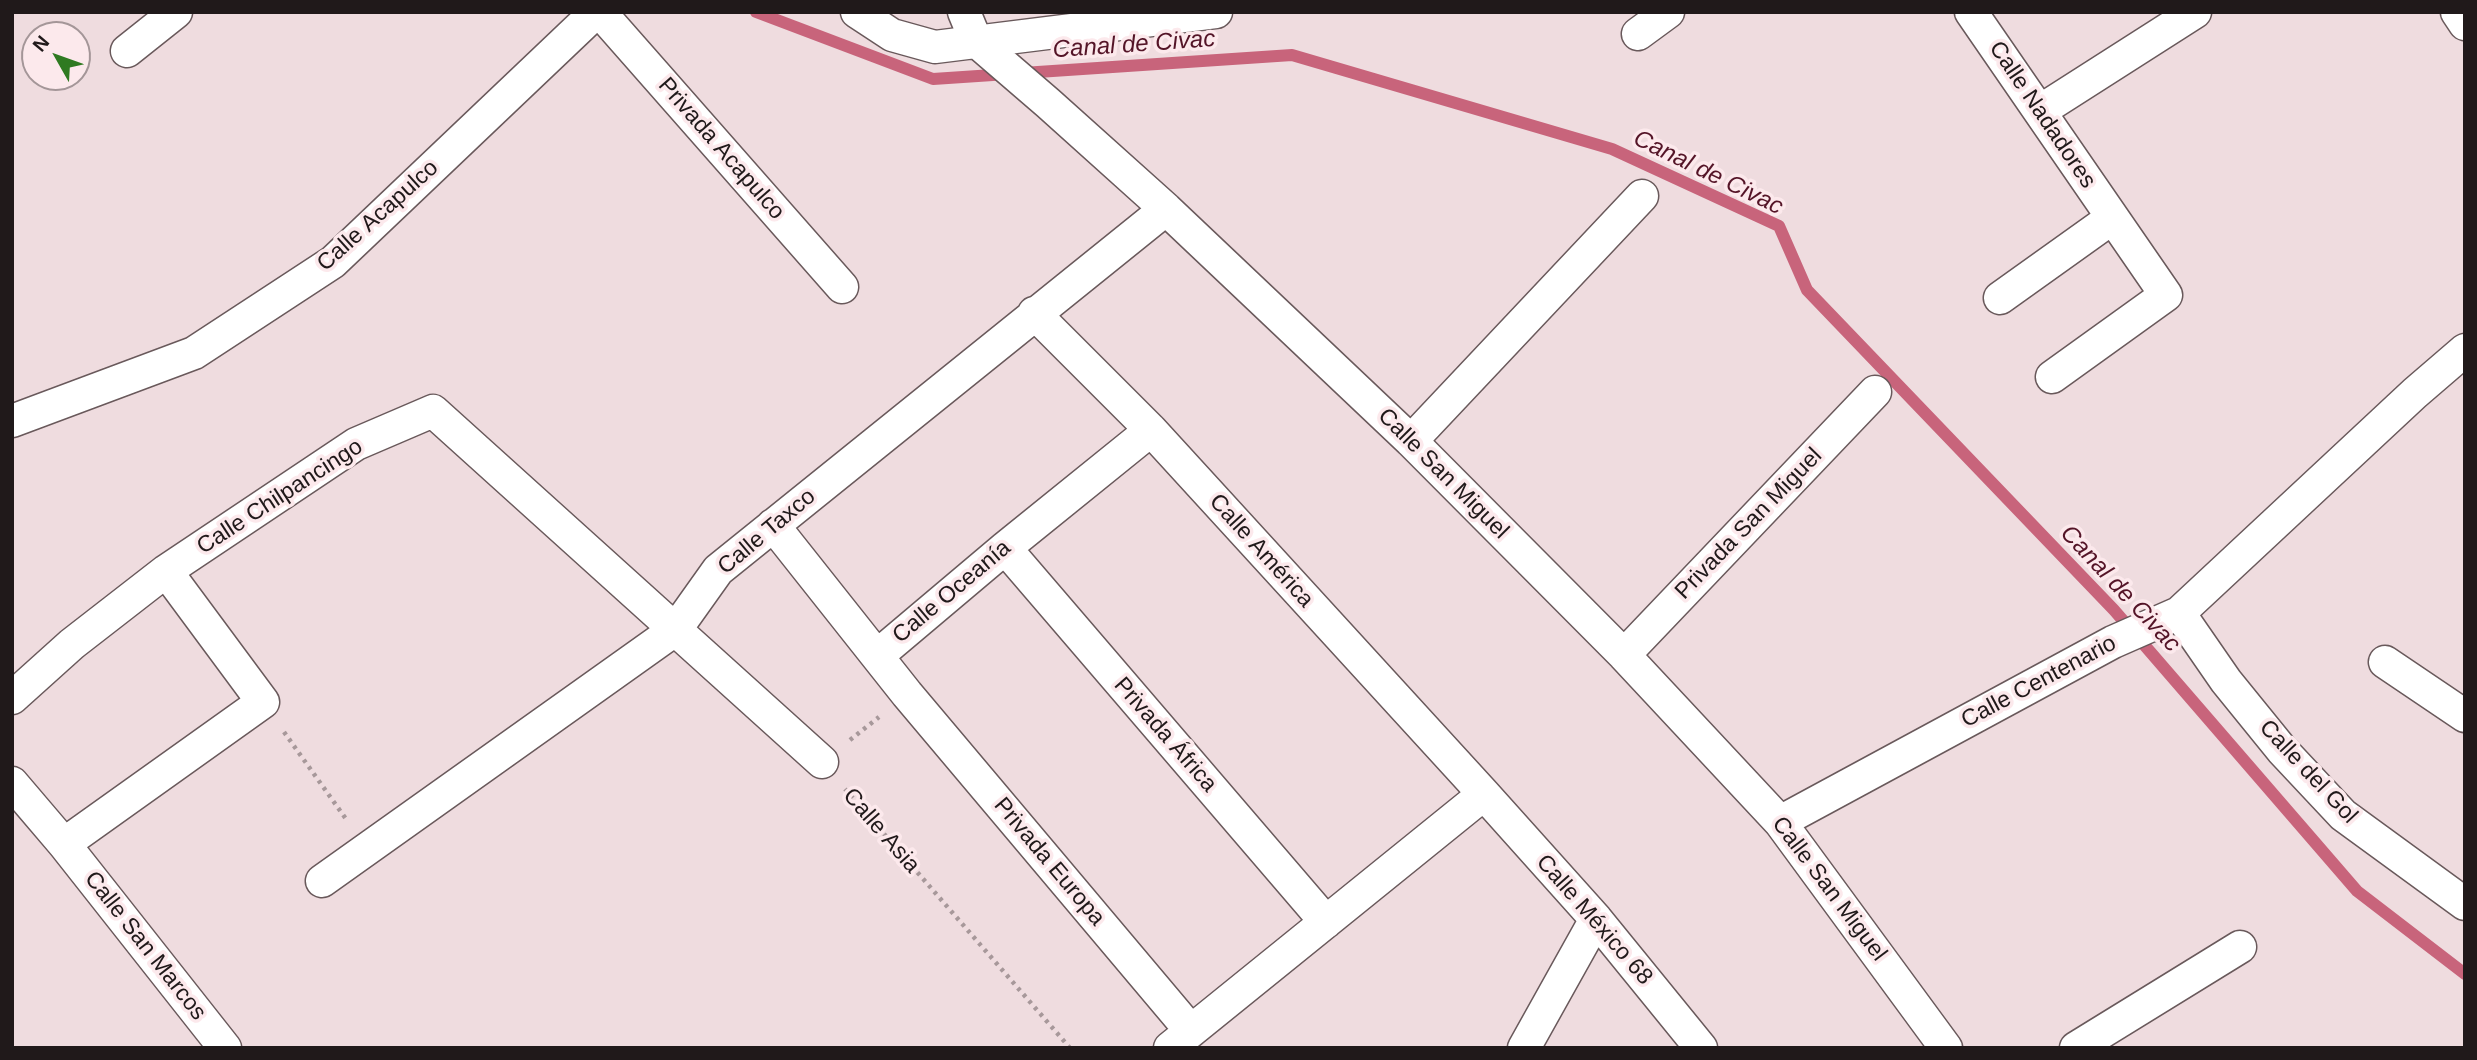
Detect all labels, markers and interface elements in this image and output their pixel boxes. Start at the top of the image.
north arrow [21,21,91,91]
water label: Canal de Civac [1052,25,1216,65]
text: N [29,31,54,55]
street label: Calle Nadadores [1983,36,2101,194]
street label: Privada Acapulco [652,72,790,226]
water label: Canal de Civac [1629,124,1787,222]
street label: Calle Acapulco [312,154,444,278]
street label: Calle San Miguel [1372,403,1514,545]
street label: Calle Chilpancingo [192,433,368,561]
street label: Privada San Miguel [1670,443,1828,605]
street label: Calle Taxco [713,483,821,581]
street label: Calle América [1203,489,1319,613]
water label: Canal de Civac [2054,520,2186,658]
street label: Calle Oceanía [887,535,1017,649]
street label: Calle Centenario [1957,630,2121,734]
street label: Privada África [1108,672,1222,798]
street label: Calle del Gol [2253,714,2363,830]
street label: Calle Asia [837,783,925,879]
street label: Privada Europa [987,792,1111,932]
street label: Calle San Miguel [1766,811,1892,967]
street label: Calle México 68 [1530,849,1658,991]
street label: Calle San Marcos [78,866,212,1026]

